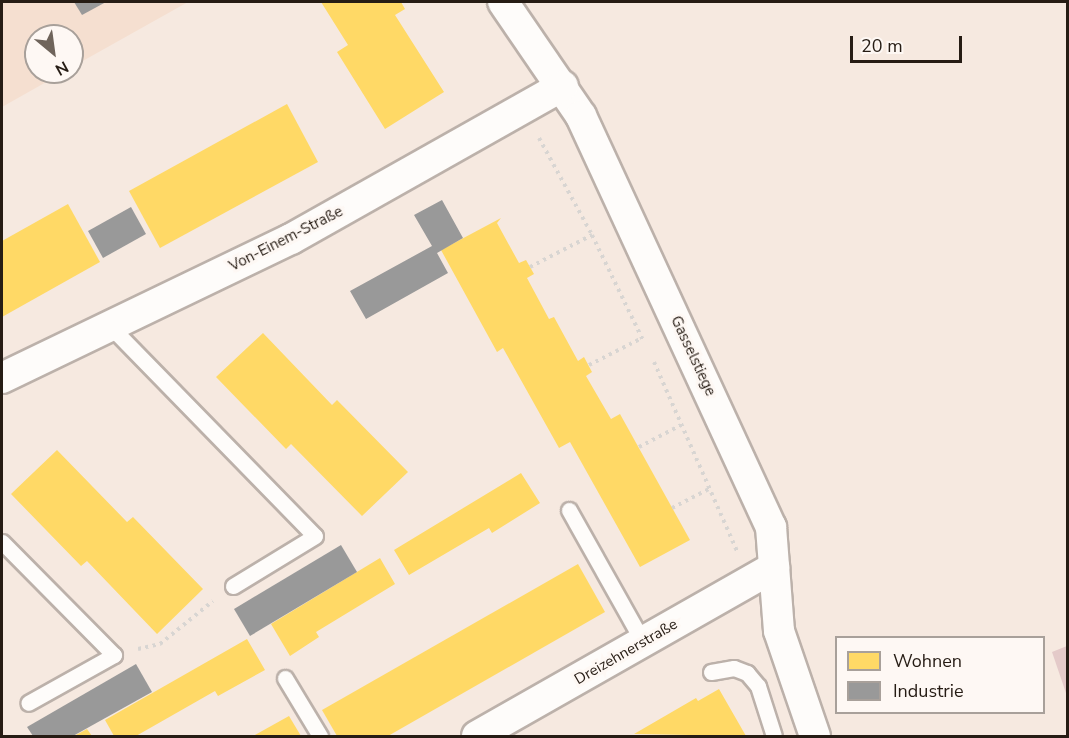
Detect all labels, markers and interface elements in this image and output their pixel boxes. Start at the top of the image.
north arrow [24,24,84,84]
scale bar [853,24,966,62]
text: 20 m [861,34,903,58]
text: N [51,55,72,81]
street label: Von-Einem-Straße [226,203,346,275]
street label: Gasselstiege [667,313,719,399]
street label: Dreizehnerstraße [571,615,681,689]
legend [835,636,1045,714]
text: Wohnen [893,649,962,673]
text: Industrie [893,679,964,703]

